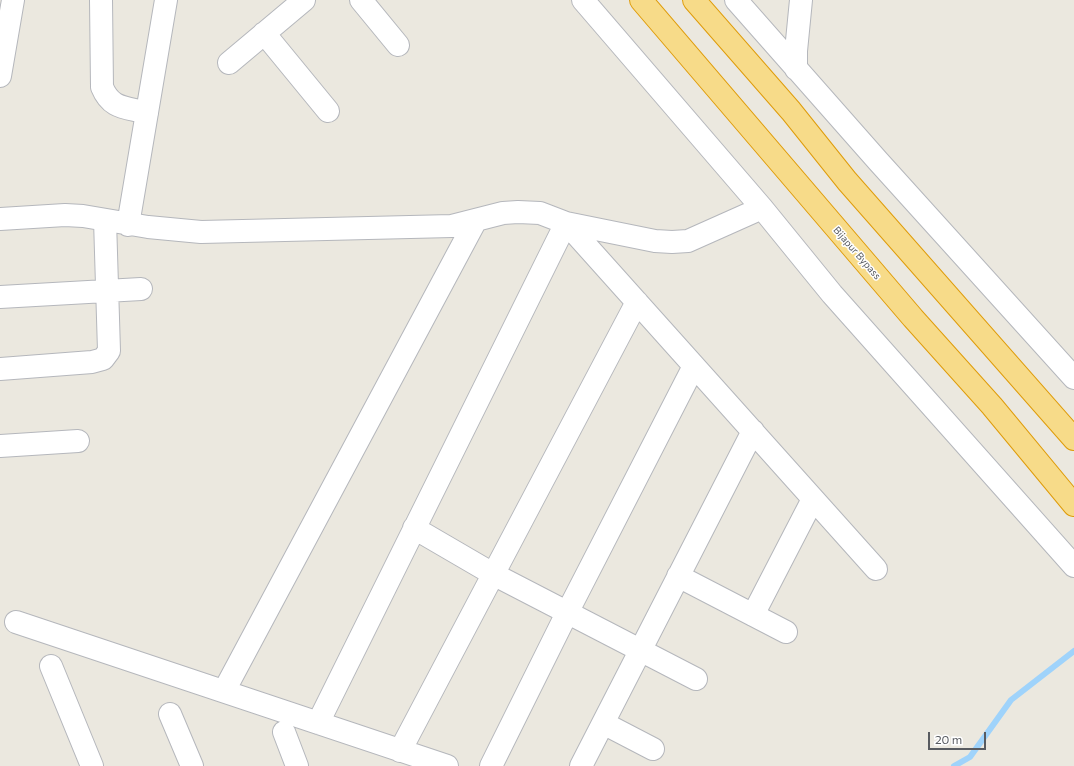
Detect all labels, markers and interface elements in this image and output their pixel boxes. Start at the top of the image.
street label: Bijapur Bypass [831,224,883,282]
scale bar [930,724,988,750]
text: 20 m [935,732,962,746]

